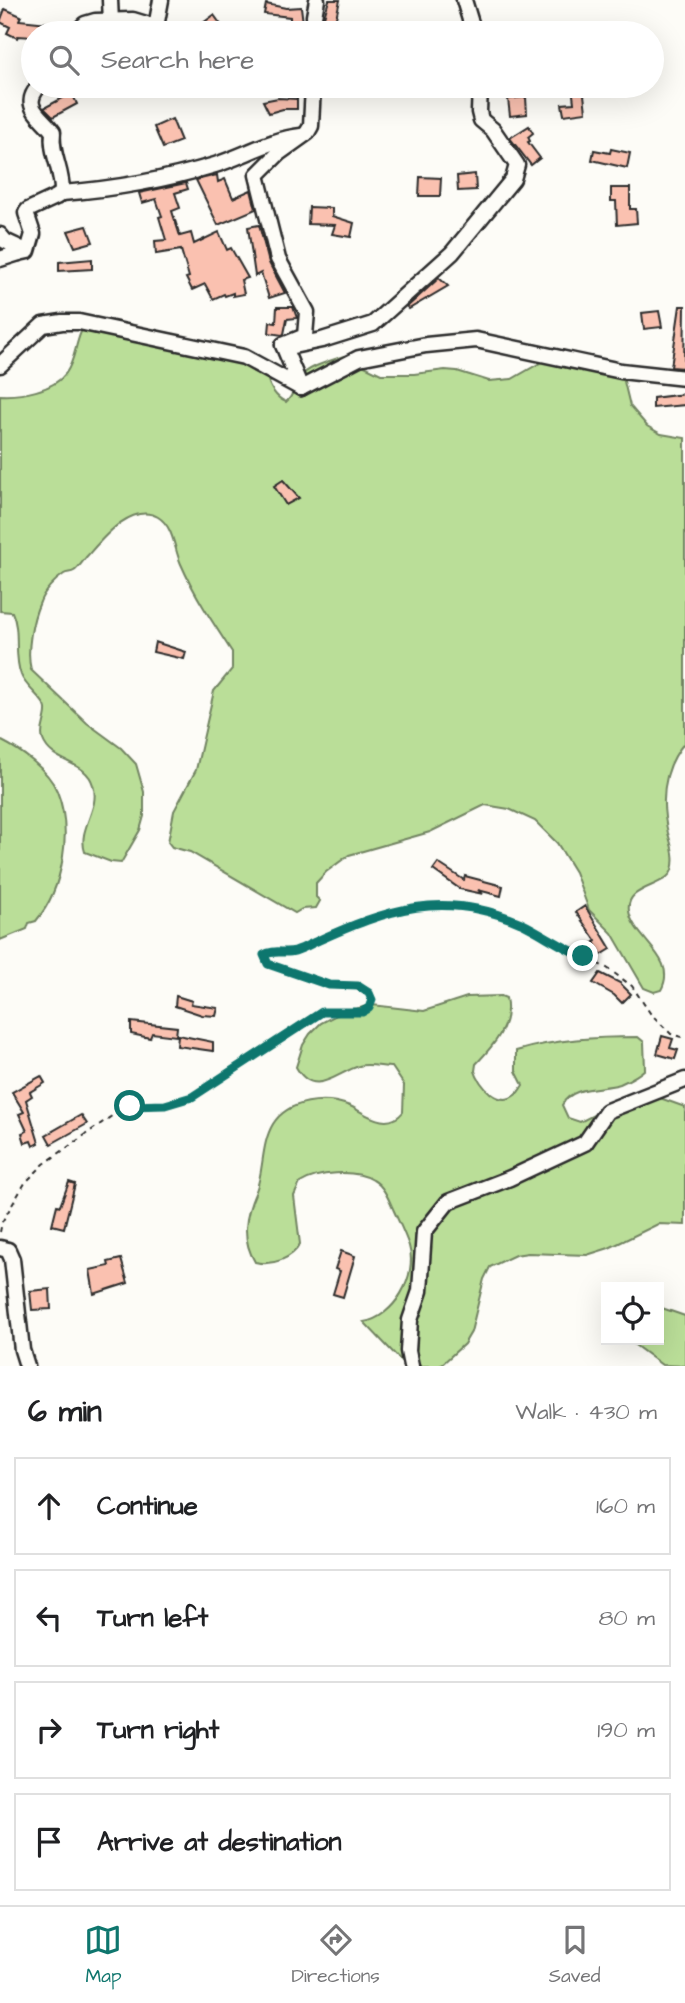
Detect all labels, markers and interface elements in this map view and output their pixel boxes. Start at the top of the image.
search box [21,21,664,98]
icon: search [45,41,83,79]
text: Search here [101,42,254,78]
route end [567,940,598,971]
route start [114,1090,145,1121]
map controls [601,1282,664,1345]
button: locate [601,1282,664,1345]
text: 6 min [28,1391,102,1433]
text: Walk · 430 m [515,1396,657,1428]
icon: ahead [30,1487,68,1525]
text: Continue [97,1488,198,1524]
text: 160 m [596,1490,655,1522]
icon: left [30,1599,68,1637]
text: Turn left [97,1600,208,1636]
text: 80 m [598,1602,655,1634]
icon: right [30,1711,68,1749]
text: Turn right [97,1712,219,1748]
text: 190 m [597,1714,655,1746]
icon: arrive [30,1823,68,1861]
text: Arrive at destination [97,1824,342,1860]
tab: Map [84,1921,122,1990]
tab: Directions [291,1921,380,1990]
tab: Saved [549,1921,600,1990]

